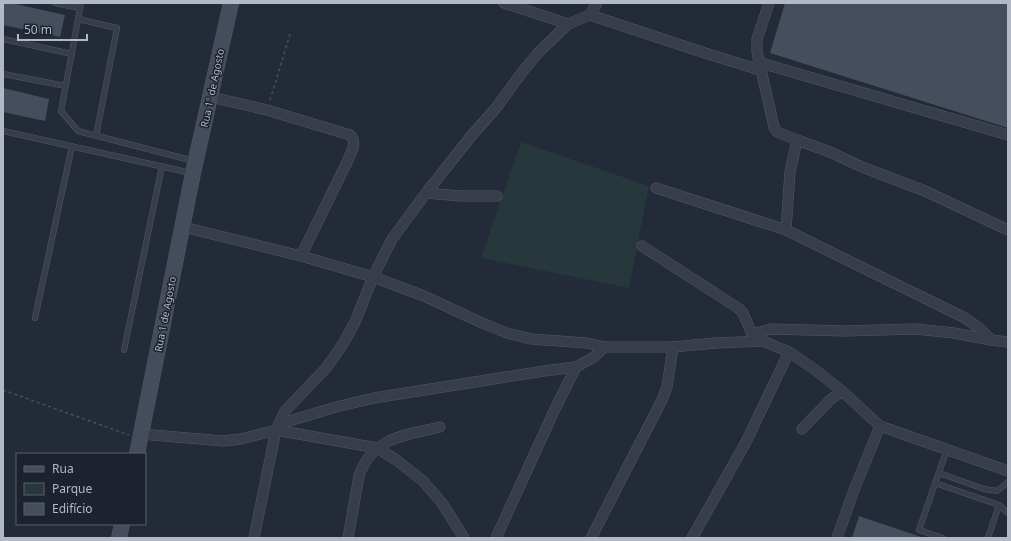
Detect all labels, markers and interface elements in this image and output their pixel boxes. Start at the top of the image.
scale bar [18,16,87,42]
text: 50 m [24,21,52,38]
street label: Rua 1º de Agosto [197,47,227,129]
street label: Rua 1 de Agosto [151,275,179,353]
legend [16,453,146,525]
text: Rua [52,460,74,477]
text: Parque [52,480,93,497]
text: Edifício [52,500,93,517]

